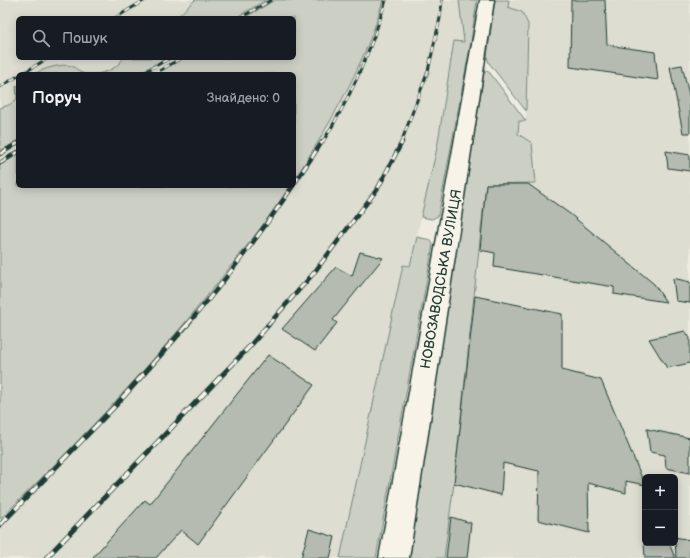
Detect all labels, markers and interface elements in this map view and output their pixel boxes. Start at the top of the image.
search box [16,16,296,60]
icon: search [30,27,52,49]
text: Пошук [62,29,108,48]
text: Поруч [32,88,82,108]
text: Знайдено: 0 [207,90,280,106]
street label: НОВОЗАВОДСЬКА ВУЛИЦЯ [417,188,465,370]
map controls [642,474,678,546]
button: + [642,474,678,510]
button: − [642,510,678,546]

